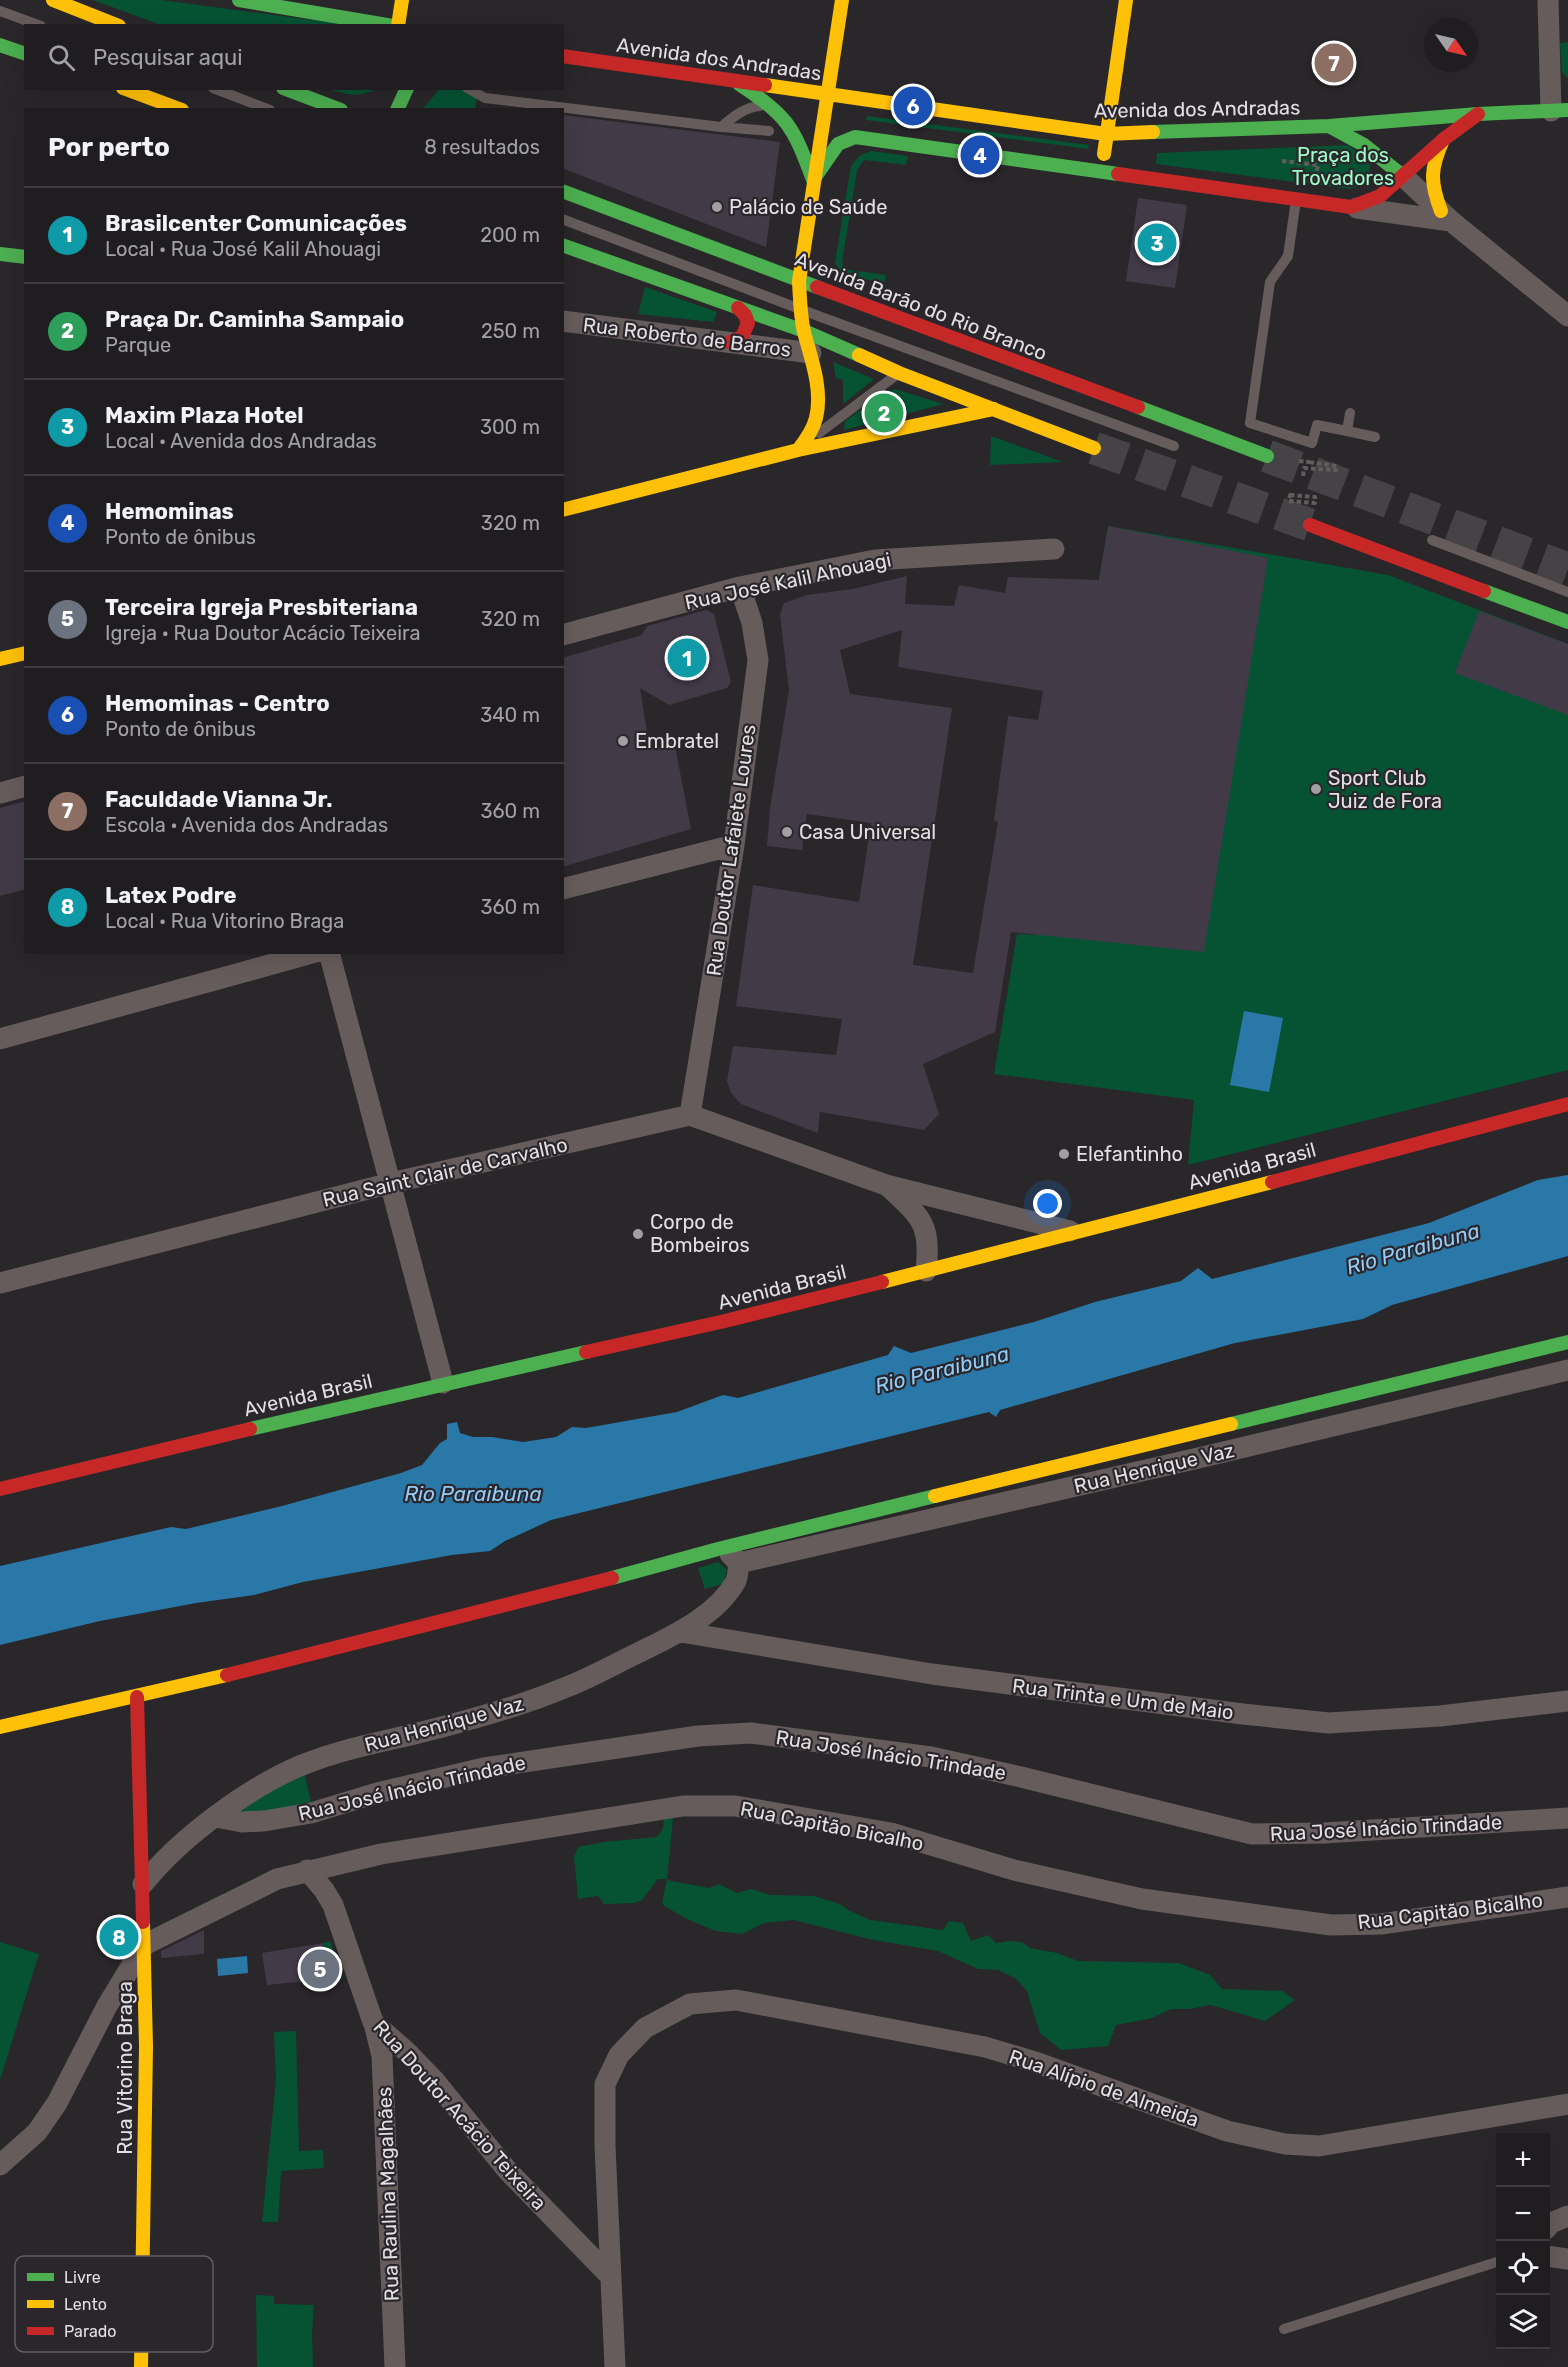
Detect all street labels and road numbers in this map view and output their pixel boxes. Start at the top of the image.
street label: Avenida dos Andradas [615,33,823,85]
street label: Avenida dos Andradas [1094,95,1300,123]
street label: Avenida Barão do Rio Branco [792,247,1050,365]
street label: Rua Roberto de Barros [582,312,792,362]
street label: Rua José Kalil Ahouagi [683,547,893,615]
street label: Rua Doutor Lafaiete Loures [701,723,761,977]
street label: Rua Saint Clair de Carvalho [320,1132,570,1212]
street label: Avenida Brasil [1186,1137,1318,1195]
street label: Avenida Brasil [715,1259,849,1315]
street label: Avenida Brasil [241,1369,375,1421]
street label: Rua Henrique Vaz [1071,1438,1237,1498]
street label: Rua Trinta e Um de Maio [1011,1674,1235,1724]
street label: Rua Henrique Vaz [362,1691,526,1757]
street label: Rua José Inácio Trindade [774,1725,1008,1785]
street label: Rua José Inácio Trindade [296,1750,528,1826]
street label: Rua Capitão Bicalho [738,1796,926,1856]
street label: Rua José Inácio Trindade [1269,1810,1503,1846]
street label: Rua Capitão Bicalho [1356,1888,1544,1934]
street label: Rua Vitorino Braga [113,1981,137,2155]
street label: Rua Doutor Acácio Teixeira [368,2015,552,2215]
street label: Rua Alípio de Almeida [1006,2044,1202,2132]
street label: Rua Raulina Magalhães [372,2086,404,2302]

